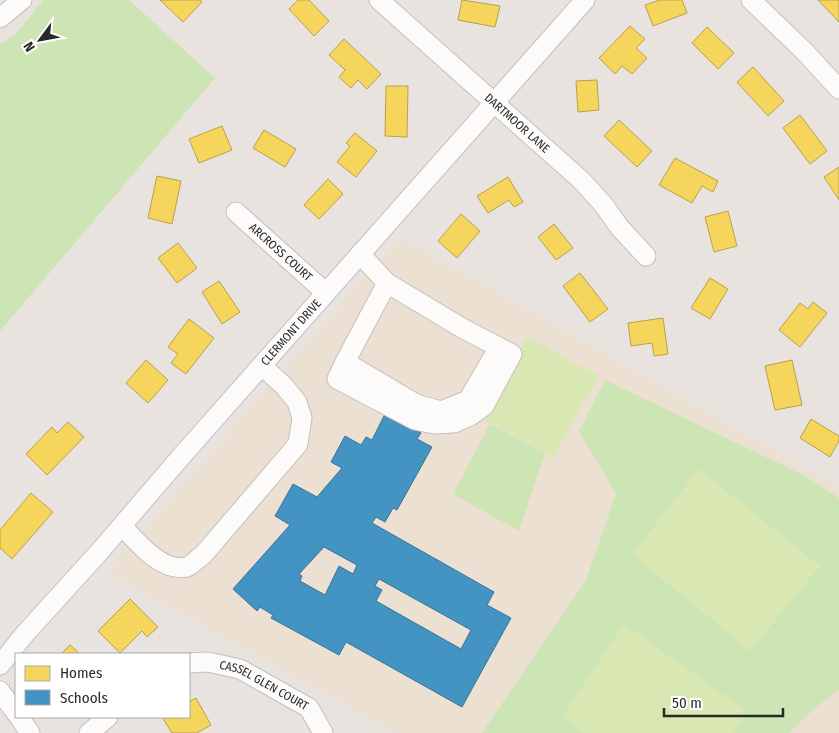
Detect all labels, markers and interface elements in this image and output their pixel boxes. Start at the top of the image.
north arrow [15,15,65,65]
text: N [20,39,39,55]
street label: DARTMOOR LANE [482,90,553,156]
street label: ARCROSS COURT [246,220,315,284]
street label: CLERMONT DRIVE [258,296,324,368]
legend [15,653,190,718]
street label: CASSEL GLEN COURT [218,658,311,713]
text: Homes [60,664,102,682]
scale bar [664,686,783,718]
text: Schools [60,689,108,707]
text: 50 m [672,694,702,712]

